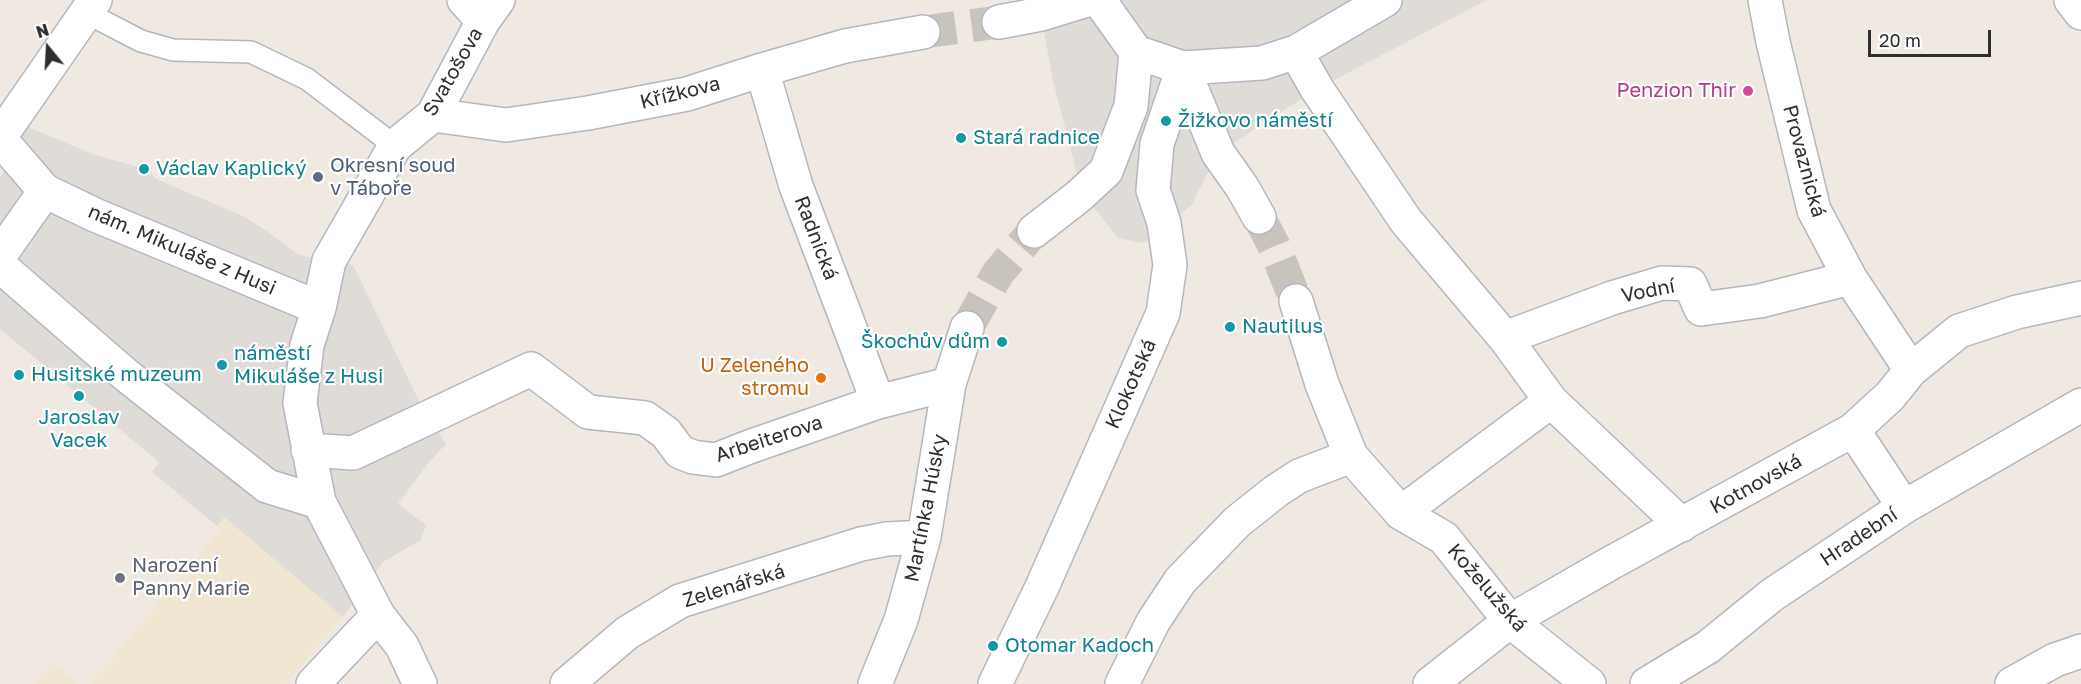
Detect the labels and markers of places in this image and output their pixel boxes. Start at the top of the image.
place label: Penzion Thir [1616,79,1736,103]
marker: Penzion Thir [1741,84,1755,98]
place label: Žižkovo náměstí [1178,109,1333,133]
marker: Žižkovo náměstí [1159,114,1173,128]
place label: Stará radnice [973,126,1100,150]
marker: Stará radnice [954,131,968,145]
place label: Okresní soud v Táboře [330,154,456,201]
place label: Václav Kaplický [156,157,306,181]
marker: Václav Kaplický [137,162,151,176]
marker: Okresní soud v Táboře [311,170,325,184]
place label: Nautilus [1242,315,1323,339]
marker: Nautilus [1223,320,1237,334]
place label: Škochův dům [861,330,990,354]
marker: Škochův dům [995,335,1009,349]
place label: náměstí Mikuláše z Husi [234,342,383,389]
place label: U Zeleného stromu [700,354,809,401]
marker: náměstí Mikuláše z Husi [215,358,229,372]
place label: Husitské muzeum [31,363,202,387]
marker: Husitské muzeum [12,368,26,382]
marker: U Zeleného stromu [814,371,828,385]
marker: Jaroslav Vacek [72,389,86,403]
place label: Jaroslav Vacek [38,406,120,453]
place label: Narození Panny Marie [132,554,250,601]
marker: Narození Panny Marie [113,571,127,585]
place label: Otomar Kadoch [1005,634,1154,658]
marker: Otomar Kadoch [986,639,1000,653]

